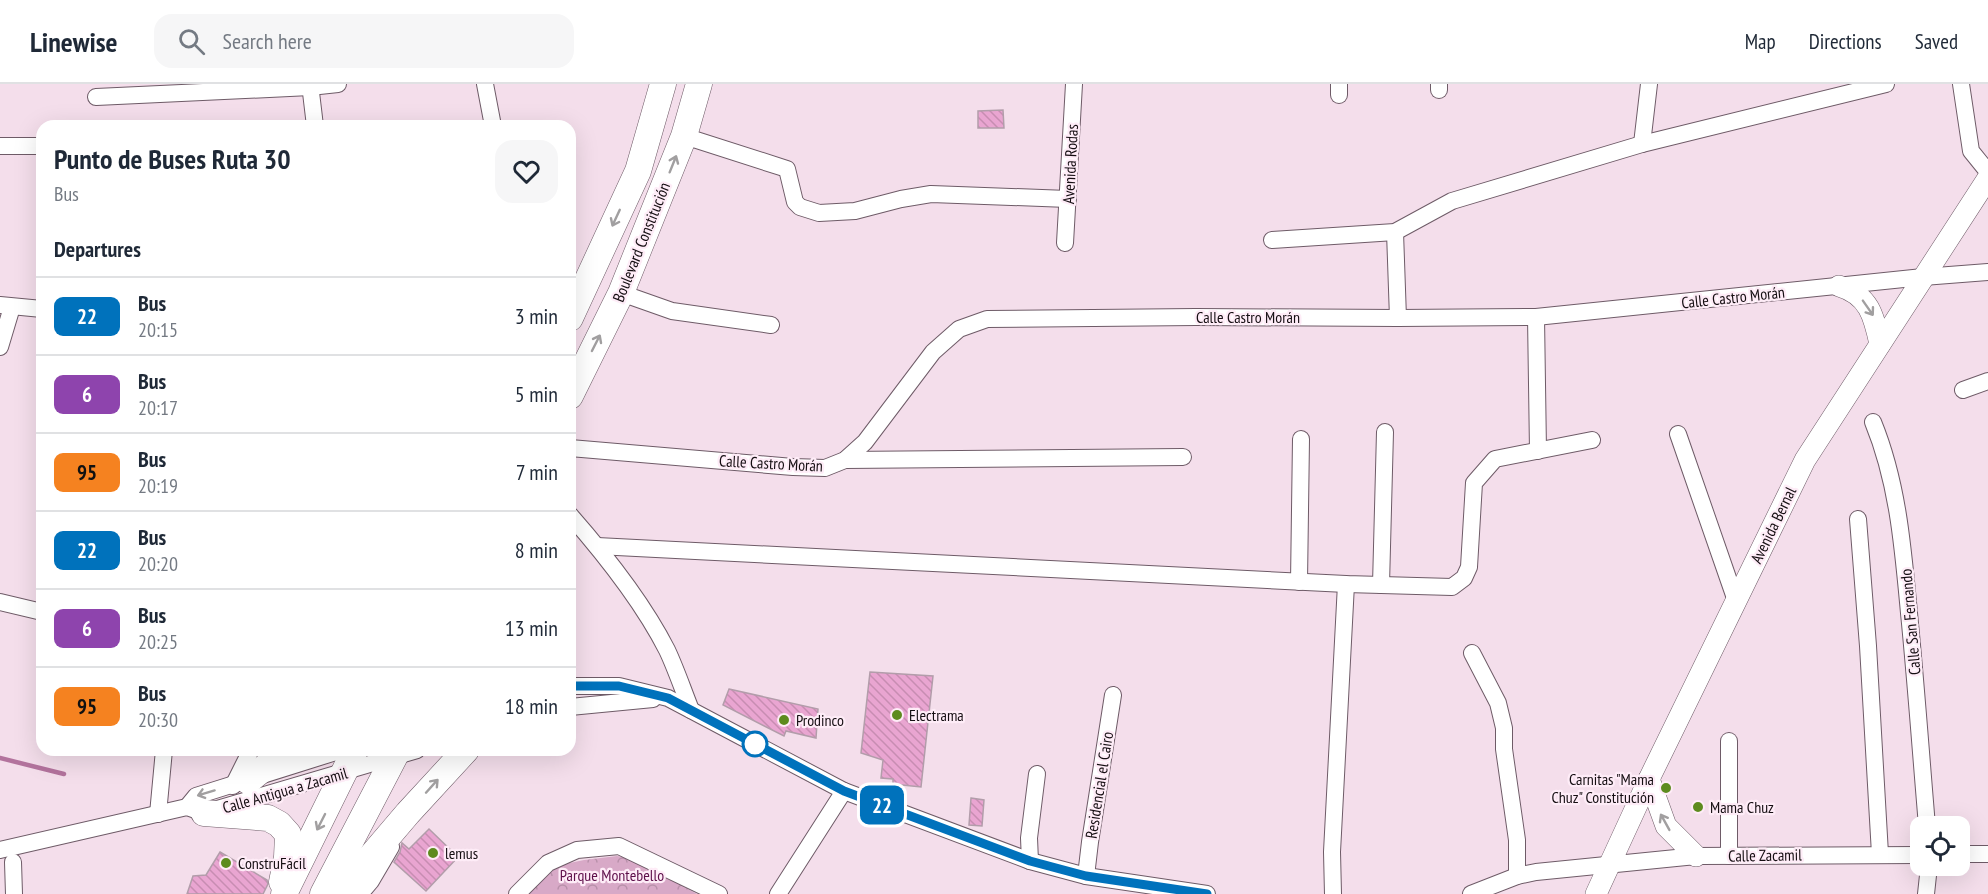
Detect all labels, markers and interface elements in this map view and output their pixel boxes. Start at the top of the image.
search box [154,14,574,68]
text: Linewise [30,23,118,60]
icon: search [175,25,208,58]
text: Search here [223,27,312,55]
text: Map [1745,28,1776,55]
text: Directions [1809,28,1882,55]
text: Saved [1915,28,1958,55]
street label: Avenida Rodas [1058,124,1082,204]
text: Punto de Buses Ruta 30 [54,140,291,177]
button: heart [495,140,558,203]
one-way arrow [668,155,679,174]
street label: Boulevard Constitución [608,179,674,305]
text: Bus [54,181,79,207]
one-way arrow [610,209,622,227]
text: Departures [54,235,141,263]
street label: Calle Castro Morán [1680,282,1786,312]
text: Bus [138,289,166,317]
one-way arrow [1862,300,1874,316]
text: 3 min [515,302,558,330]
text: 22 [77,303,97,330]
street label: Calle Castro Morán [1196,307,1300,327]
text: 20:15 [138,317,178,343]
one-way arrow [591,335,602,353]
text: Bus [138,367,166,395]
text: 5 min [515,380,558,408]
text: 6 [82,381,92,408]
text: 20:17 [138,395,178,421]
text: Bus [138,445,166,473]
street label: Calle Castro Morán [719,450,823,476]
text: 7 min [516,458,558,486]
text: 95 [77,459,97,486]
text: 20:19 [138,473,178,499]
street label: Avenida Bernal [1746,483,1800,567]
text: Bus [138,523,166,551]
text: 8 min [515,536,558,564]
text: 22 [77,537,97,564]
text: 20:20 [138,551,178,577]
street label: Calle San Fernando [1895,568,1925,676]
text: Bus [138,601,166,629]
text: 13 min [505,614,558,642]
text: 6 [82,615,92,642]
text: 20:25 [138,629,178,655]
text: Bus [138,679,166,707]
text: 18 min [505,692,558,720]
text: 95 [77,693,97,720]
place label: Electrama [909,705,964,725]
text: 20:30 [138,707,178,733]
marker: Electrama [890,708,904,722]
place label: Prodinco [796,710,844,730]
marker: Prodinco [777,713,791,727]
street label: Residencial el Cairo [1081,730,1117,840]
unlabelled marker [742,731,768,757]
street label: Calle Antigua a Zacamil [220,763,350,817]
place label: Carnitas "Mama Chuz" Constitución [1551,769,1654,807]
one-way arrow [425,779,439,794]
marker: Carnitas "Mama Chuz" Constitución [1659,781,1673,795]
line badge: 22 [855,786,909,824]
one-way arrow [197,788,216,799]
text: 22 [872,792,892,819]
place label: Mama Chuz [1710,797,1774,817]
marker: Mama Chuz [1691,800,1705,814]
one-way arrow [314,812,326,830]
one-way arrow [1659,814,1671,831]
map controls [1910,816,1970,876]
button: locate [1910,816,1970,876]
place label: lemus [445,843,478,863]
street label: Calle Zacamil [1728,844,1802,866]
marker: lemus [426,846,440,860]
place label: ConstruFácil [238,853,306,873]
marker: ConstruFácil [219,856,233,870]
park label: Parque Montebello [560,865,664,885]

